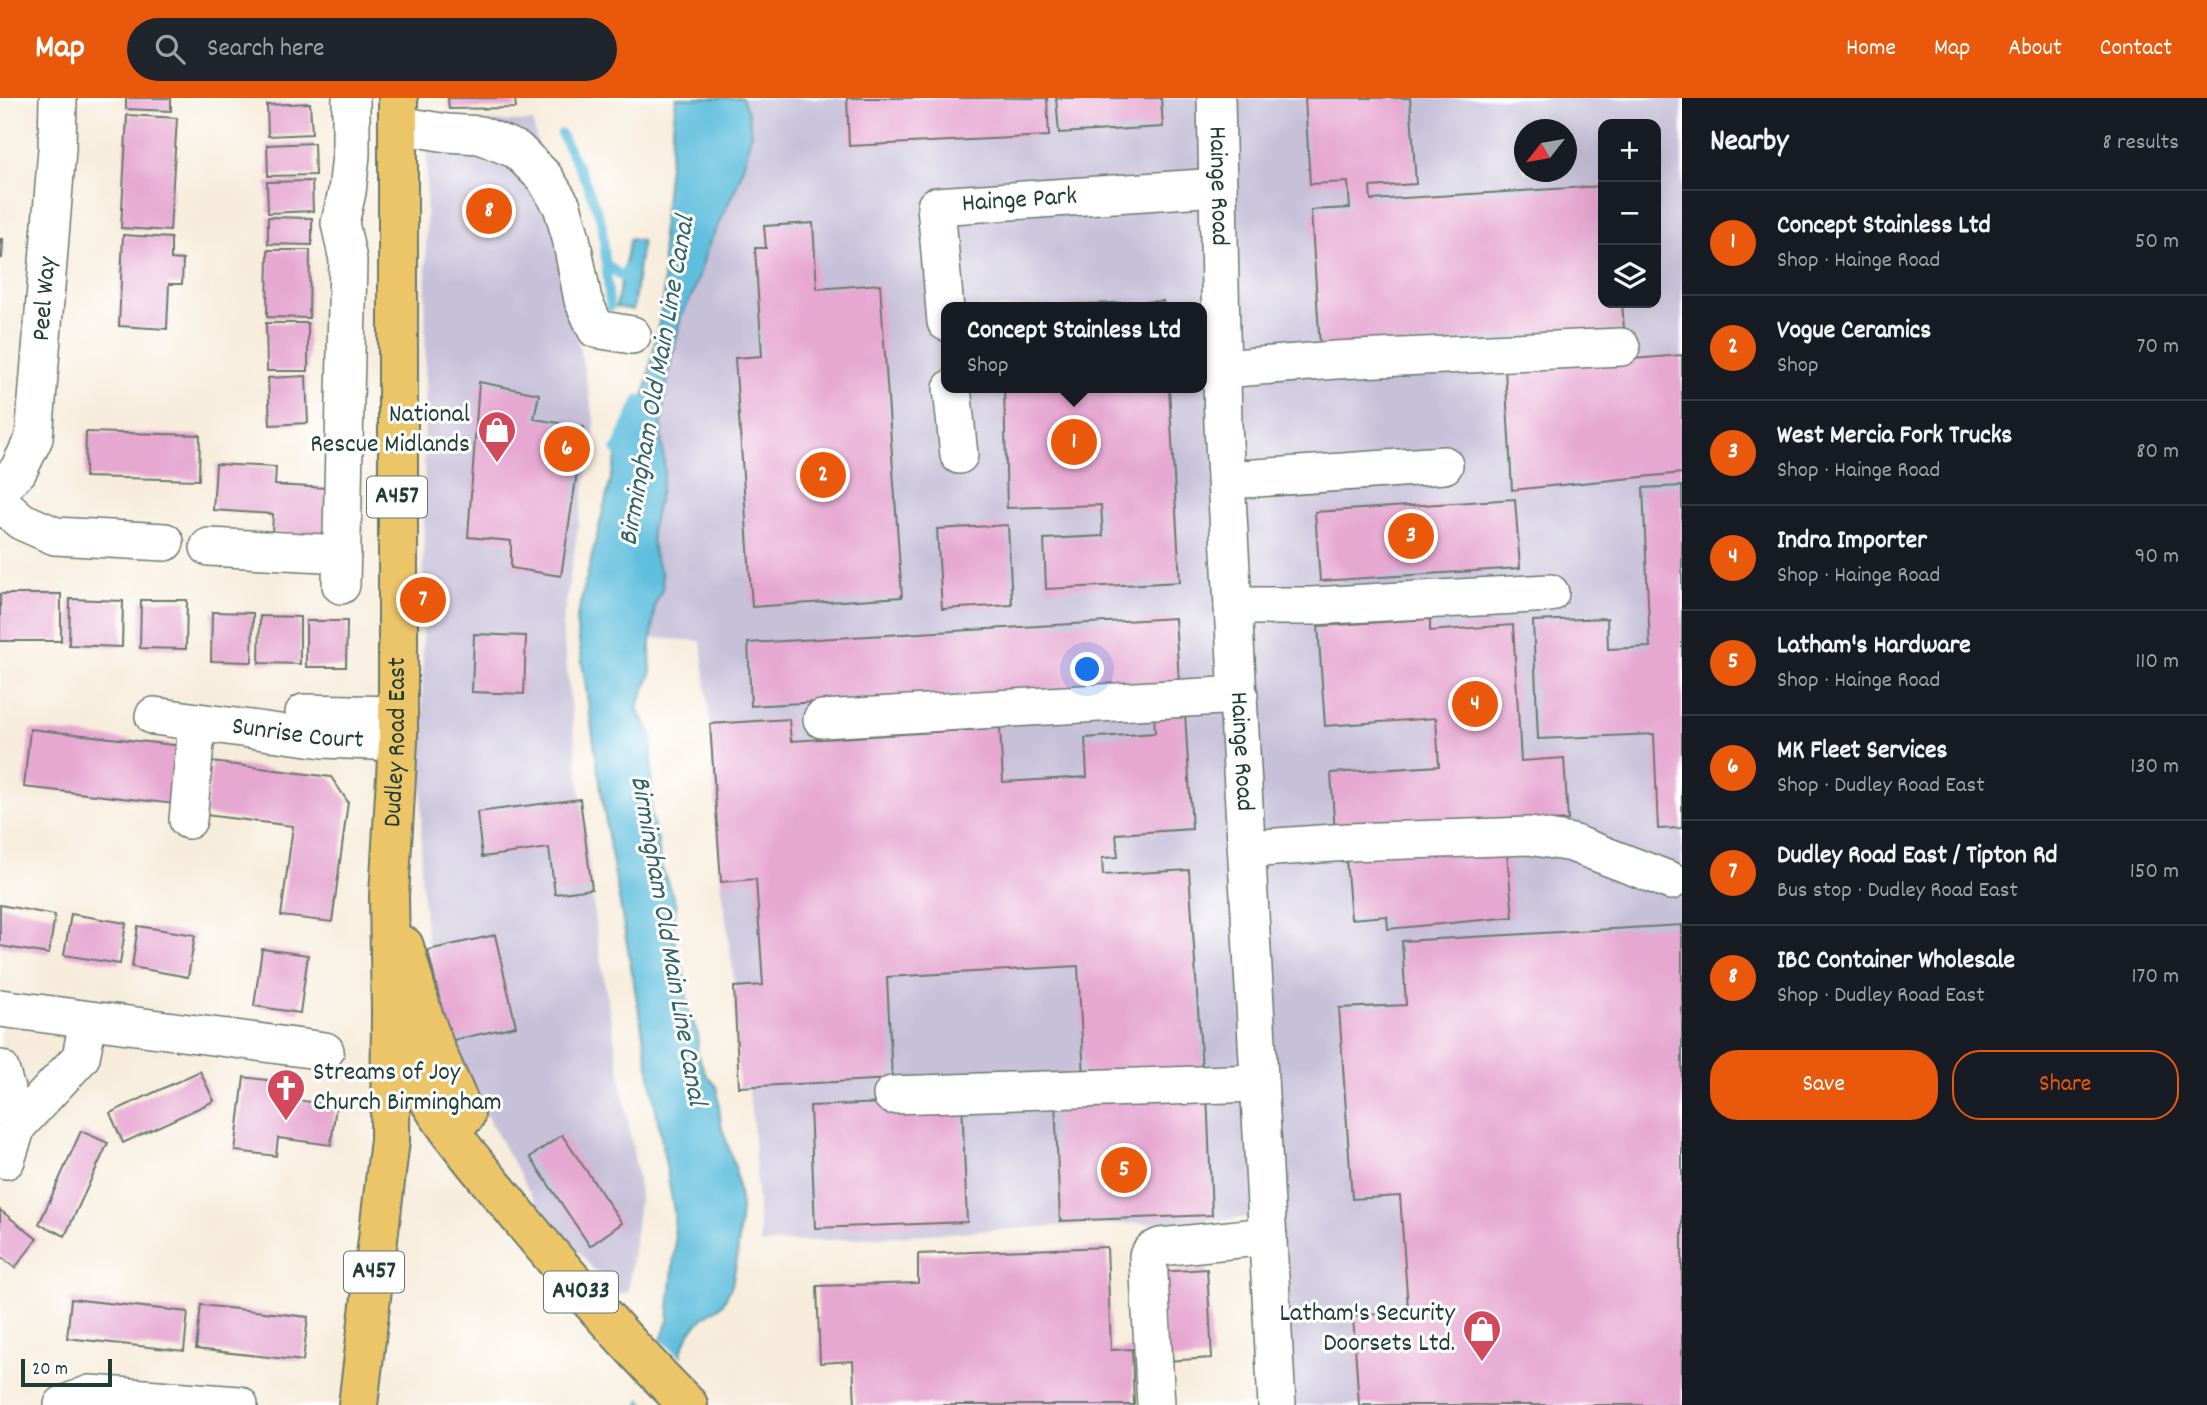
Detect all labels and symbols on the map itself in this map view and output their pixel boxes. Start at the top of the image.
north arrow [1514,119,1577,182]
street label: Hainge Road [1198,126,1238,246]
street label: Hainge Park [961,178,1078,223]
pin: 8 [466,185,512,237]
water label: Birmingham Old Main Line Canal [610,211,708,549]
street label: Peel Way [23,255,67,342]
place label: National Rescue Midlands [310,397,470,464]
shop icon: National Rescue Midlands [476,409,518,464]
pin: 1 [1051,416,1097,468]
pin: 6 [544,423,590,475]
pin: 2 [800,449,846,501]
road number: A457 [367,476,427,518]
pin: 3 [1388,510,1434,562]
pin: 7 [400,574,446,626]
your location [1070,652,1104,686]
street label: Dudley Road East [375,657,417,828]
pin: 4 [1452,678,1498,730]
street label: Hainge Road [1219,691,1263,812]
street label: Sunrise Court [230,708,365,759]
water label: Birmingham Old Main Line Canal [617,773,715,1111]
place label: Streams of Joy Church Birmingham [313,1055,502,1122]
church icon: Streams of Joy Church Birmingham [265,1067,307,1122]
pin: 5 [1101,1144,1147,1196]
road number: A457 [344,1252,404,1292]
road number: A4033 [544,1272,618,1312]
place label: Latham's Security Doorsets Ltd. [1279,1296,1455,1363]
shop icon: Latham's Security Doorsets Ltd. [1461,1308,1503,1363]
scale bar [21,1356,112,1388]

